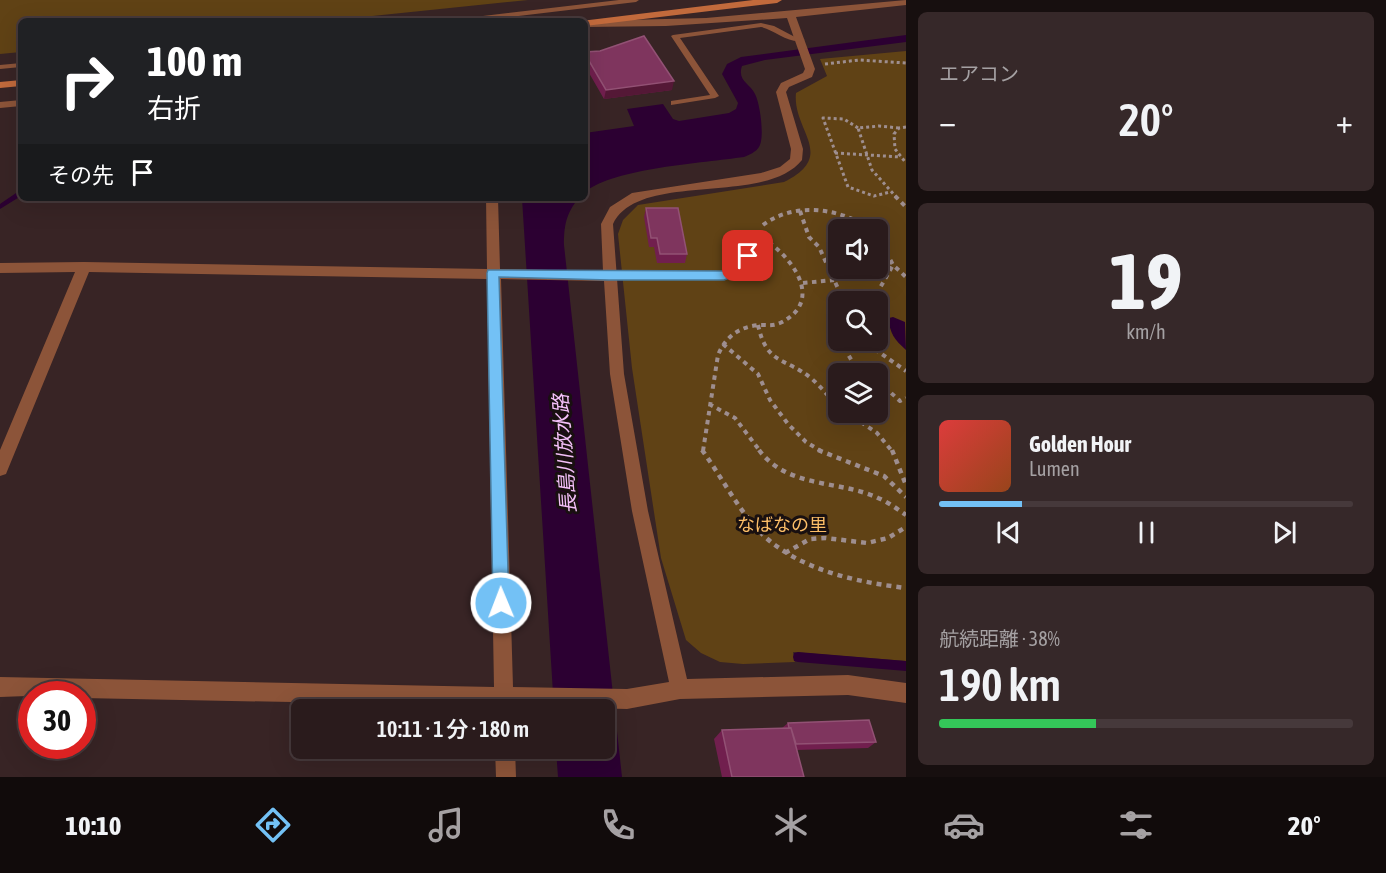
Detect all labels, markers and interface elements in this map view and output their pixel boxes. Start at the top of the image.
text: 100 m [147,37,242,85]
icon: right [48,42,126,120]
text: エアコン [939,62,1019,85]
text: 右折 [147,93,201,124]
text: 20° [1119,94,1173,146]
text: − [939,102,956,140]
text: + [1336,102,1353,140]
icon: arrive [126,156,159,189]
text: その先 [48,162,114,188]
map controls [828,219,888,423]
button: sound [828,219,888,279]
pin [722,230,773,281]
text: 19 [1109,236,1183,326]
icon: arrive [731,239,764,272]
button: search [828,291,888,351]
text: km/h [1126,320,1166,343]
button: layers [828,363,888,423]
water label: 長島川放水路 [548,391,580,515]
text: Golden Hour [1029,431,1131,457]
text: Lumen [1029,457,1080,480]
park label: なばなの里 [737,514,827,535]
icon: previous [992,516,1025,549]
icon: pause [1130,516,1163,549]
icon: next [1268,516,1301,549]
position arrow [469,571,533,635]
text: 航続距離 · 38% [939,627,1060,650]
text: 190 km [939,659,1061,711]
speed limit sign: 30 [18,681,96,759]
text: 10:11 · 1 分 · 180 m [377,716,529,742]
icon: directions [252,804,294,846]
icon: music [425,804,467,846]
icon: phone [597,804,639,846]
icon: climate [770,804,812,846]
icon: car [943,804,985,846]
icon: filters [1115,804,1157,846]
text: 10:10 [65,810,121,841]
text: 20° [1288,810,1321,841]

